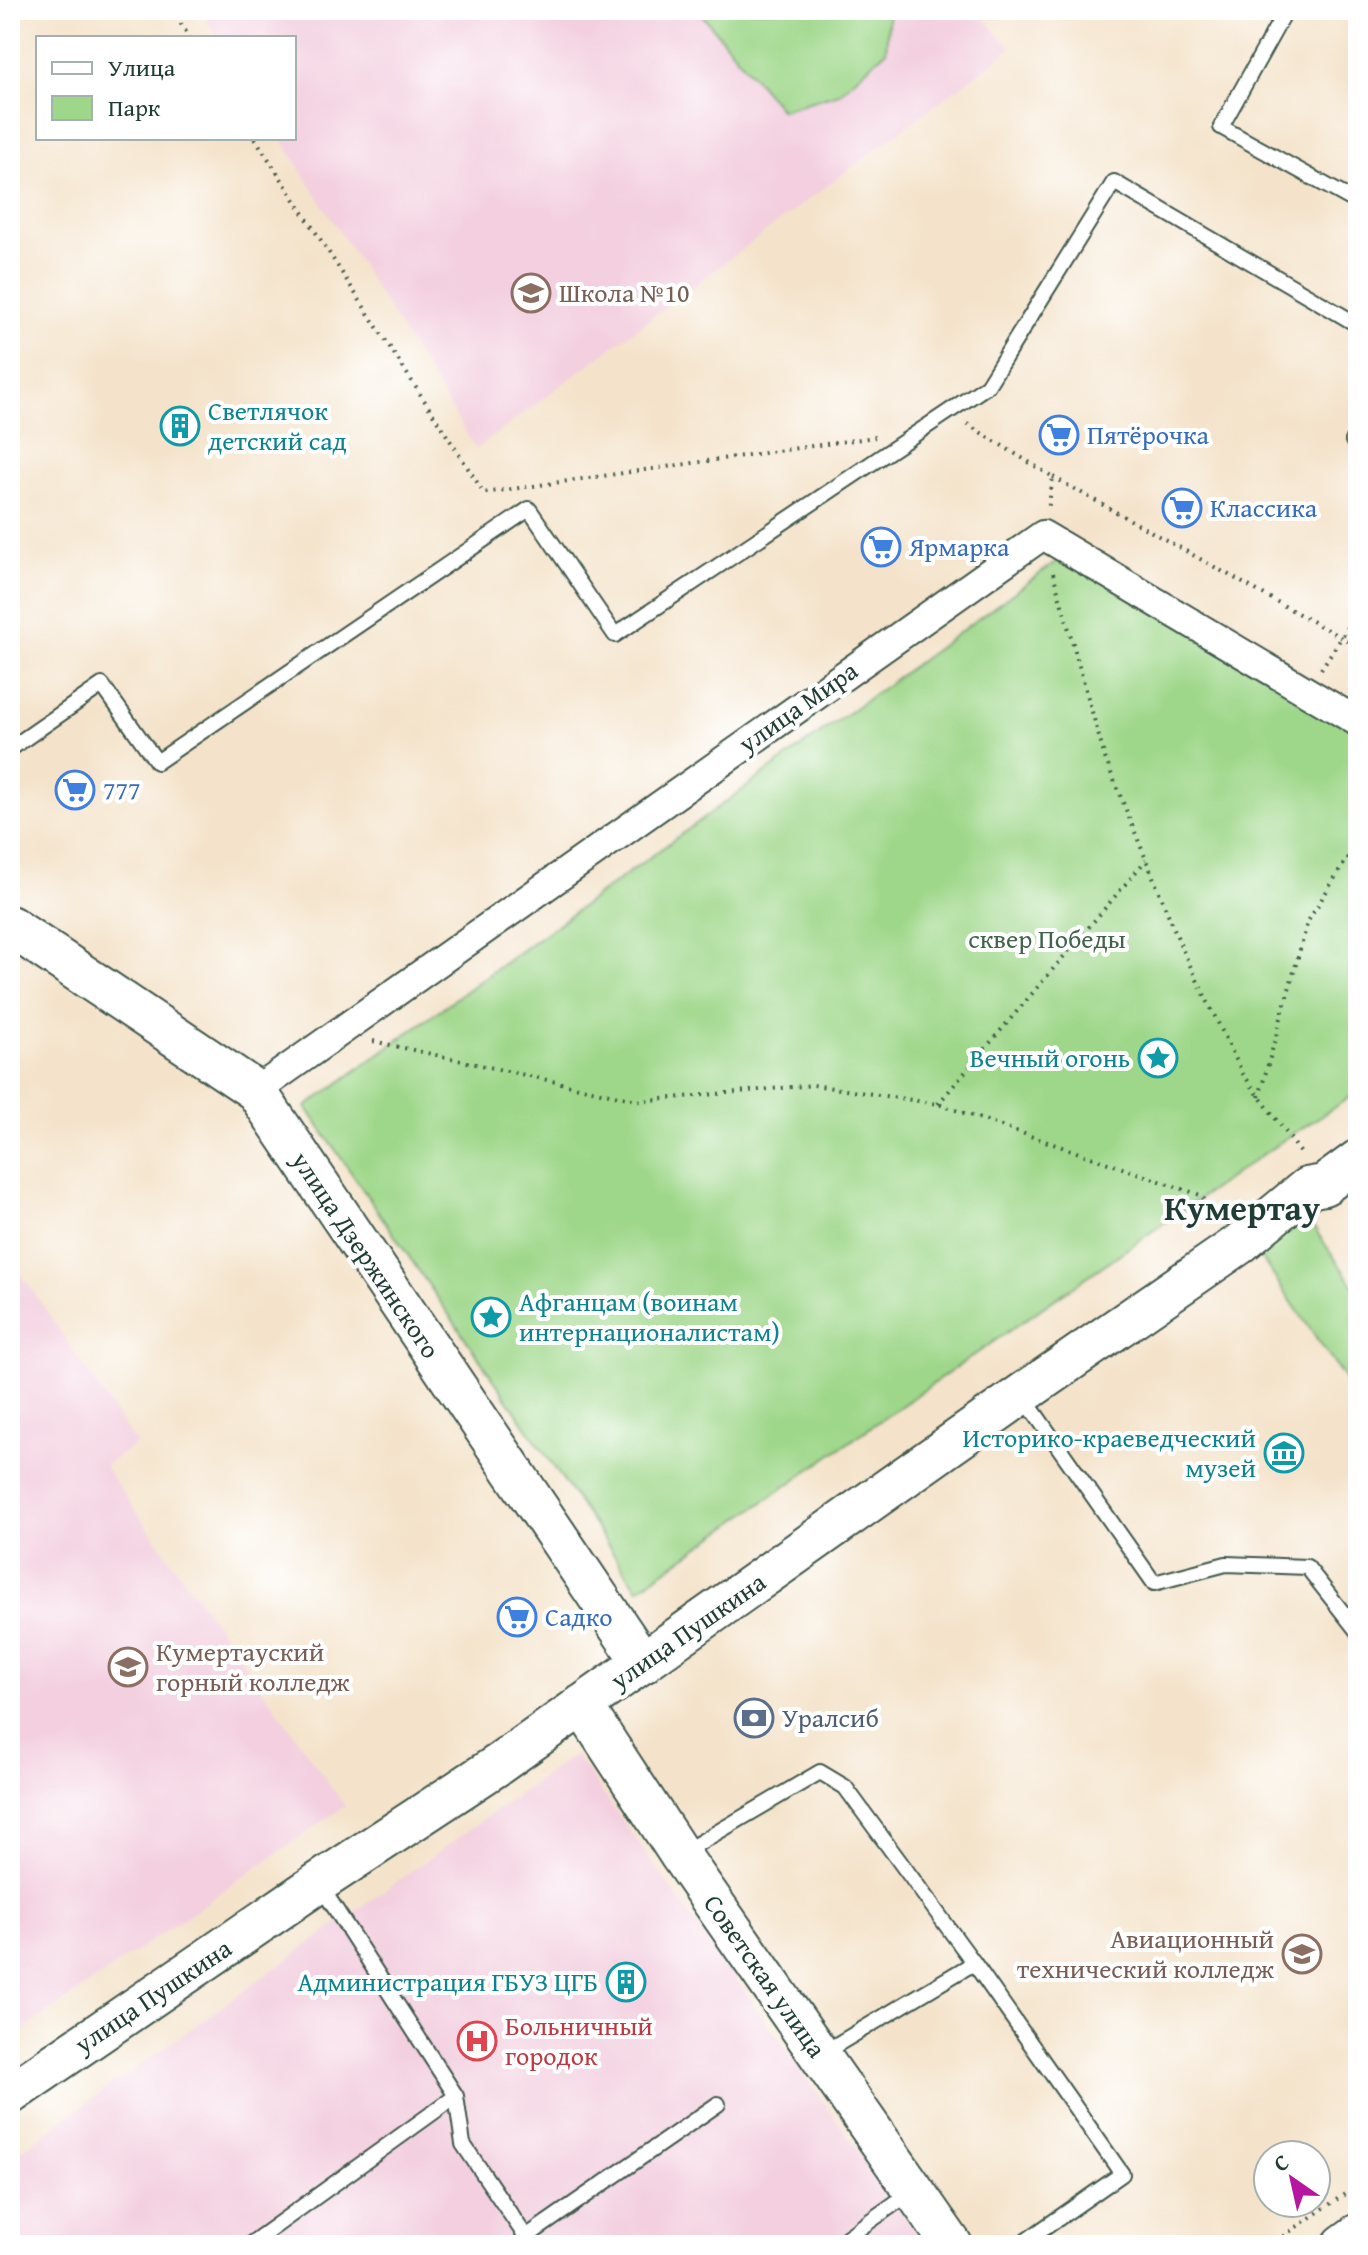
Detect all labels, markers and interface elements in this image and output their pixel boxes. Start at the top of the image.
legend [36,36,296,140]
text: Улица [108,50,176,85]
text: Парк [108,90,161,125]
school or university icon: Школа №10 [510,272,552,314]
place label: Школа №10 [559,273,690,312]
place label: Светлячок детский сад [208,391,347,460]
building icon: Светлячок детский сад [159,405,201,447]
supermarket icon: Пятёрочка [1038,414,1080,456]
place label: Пятёрочка [1087,415,1209,454]
supermarket icon: Классика [1161,487,1203,529]
place label: Классика [1210,488,1318,527]
supermarket icon: Ярмарка [860,526,902,568]
place label: Ярмарка [908,527,1010,566]
street label: улица Мира [729,651,866,763]
supermarket icon: 777 [54,769,96,811]
place label: 777 [103,770,141,809]
park label: сквер Победы [968,919,1126,958]
place icon: Вечный огонь [1137,1037,1179,1079]
place label: Вечный огонь [970,1038,1130,1077]
street label: улица Дзержинского [282,1143,450,1366]
district label: Кумертау [1164,1183,1320,1232]
place label: Афганцам (воинам интернационалистам) [519,1282,780,1351]
place icon: Афганцам (воинам интернационалистам) [470,1296,512,1338]
place label: Историко-краеведческий музей [962,1418,1256,1487]
museum icon: Историко-краеведческий музей [1263,1432,1305,1474]
street label: улица Пушкина [601,1562,774,1699]
supermarket icon: Садко [496,1596,538,1638]
place label: Садко [545,1597,613,1636]
place label: Кумертауский горный колледж [156,1632,350,1701]
school or university icon: Кумертауский горный колледж [107,1646,149,1688]
bank icon: Уралсиб [733,1697,775,1739]
place label: Уралсиб [782,1698,879,1737]
street label: Советская улица [695,1886,837,2066]
place label: Авиационный технический колледж [1017,1919,1274,1988]
street label: улица Пушкина [65,1928,240,2063]
school or university icon: Авиационный технический колледж [1281,1933,1323,1975]
building icon: Администрация ГБУЗ ЦГБ [605,1961,647,2003]
place label: Администрация ГБУЗ ЦГБ [297,1962,598,2001]
place label: Больничный городок [505,2006,653,2075]
hospital icon: Больничный городок [456,2020,498,2062]
north arrow [1252,2139,1332,2219]
text: С [1267,2146,1295,2179]

